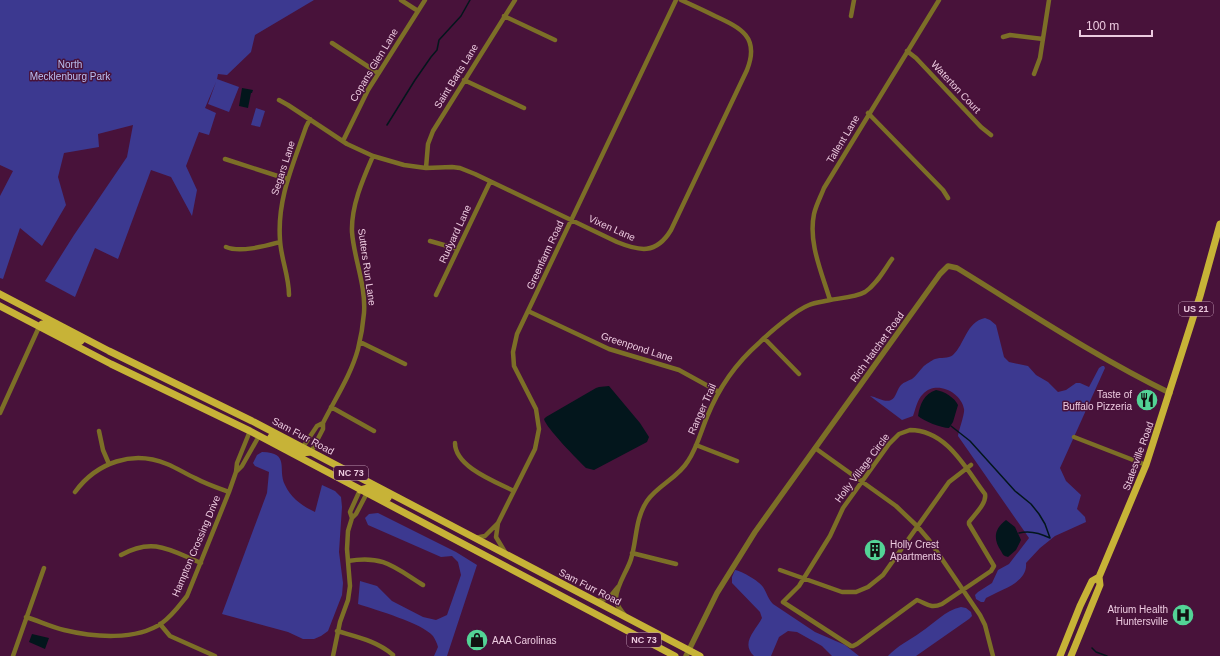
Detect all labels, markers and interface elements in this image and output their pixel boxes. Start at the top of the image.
scale bar [1080,12,1152,38]
text: 100 m [1086,19,1119,33]
street label: Copans Glen Lane [348,26,400,104]
street label: Saint Barts Lane [432,41,480,110]
park label: North Mecklenburg Park [30,59,111,82]
street label: Waterton Court [929,59,983,116]
street label: Tallent Lane [824,113,862,165]
street label: Segars Lane [269,139,297,197]
street label: Rudyard Lane [437,203,473,265]
street label: Vixen Lane [587,213,637,243]
street label: Greenfarm Road [524,219,566,291]
street label: Sutters Run Lane [356,228,378,307]
road number: US 21 [1179,302,1213,316]
street label: Rich Hatchet Road [848,310,906,384]
street label: Greenpond Lane [600,330,675,364]
street label: Ranger Trail [686,382,718,436]
restaurant icon: Taste of Buffalo Pizzeria [1134,387,1160,413]
place label: Taste of Buffalo Pizzeria [1063,389,1132,412]
street label: Sam Furr Road [270,415,336,457]
street label: Statesville Road [1120,420,1156,492]
street label: Holly Village Circle [833,431,892,505]
road number: NC 73 [334,466,368,480]
street label: Hampton Crossing Drive [170,493,223,598]
building icon: Holly Crest Apartments [862,537,888,563]
place label: Holly Crest Apartments [890,539,941,562]
street label: Sam Furr Road [557,567,623,607]
hospital icon: Atrium Health Huntersville [1170,602,1196,628]
place label: Atrium Health Huntersville [1107,604,1168,627]
shop icon: AAA Carolinas [464,627,490,653]
road number: NC 73 [627,633,661,647]
place label: AAA Carolinas [492,635,556,646]

